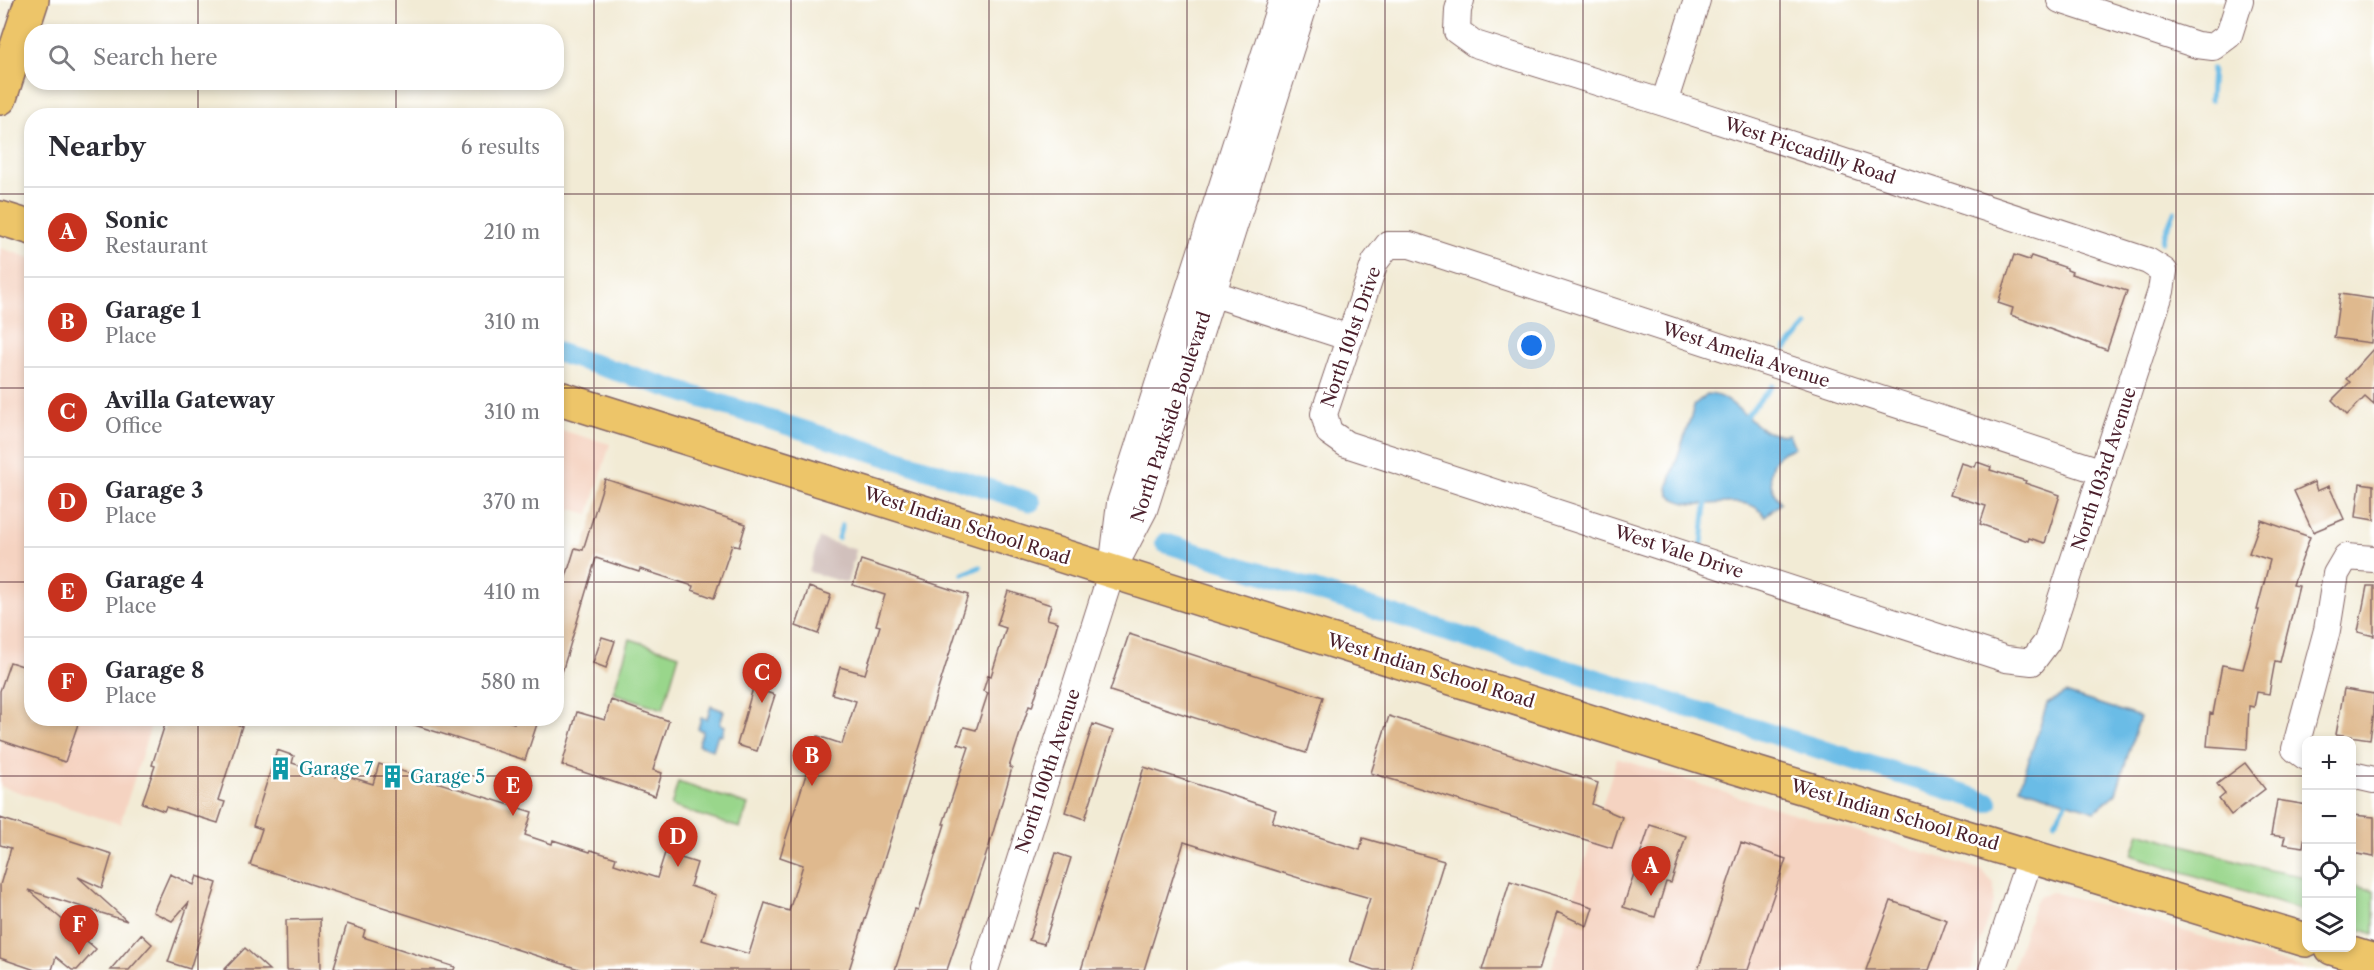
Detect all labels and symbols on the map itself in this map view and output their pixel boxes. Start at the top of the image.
street label: West Piccadilly Road [1721,113,1898,189]
street label: North 101st Drive [1317,264,1385,410]
street label: North Parkside Boulevard [1126,309,1216,525]
street label: West Amelia Avenue [1659,317,1833,392]
your location [1517,331,1546,360]
street label: North 103rd Avenue [2067,384,2141,554]
street label: West Indian School Road [860,482,1073,570]
street label: West Vale Drive [1611,520,1746,583]
street label: West Indian School Road [1324,629,1537,713]
pin: C [742,654,782,703]
street label: North 100th Avenue [1011,686,1085,856]
pin: B [792,736,832,786]
building icon: Garage 7 [268,756,294,782]
place label: Garage 7 [299,758,373,780]
building icon: Garage 5 [379,764,405,790]
place label: Garage 5 [410,766,485,788]
pin: E [494,766,532,816]
street label: West Indian School Road [1787,774,2002,855]
pin: D [658,818,698,867]
pin: A [1632,846,1670,896]
pin: F [60,906,98,955]

